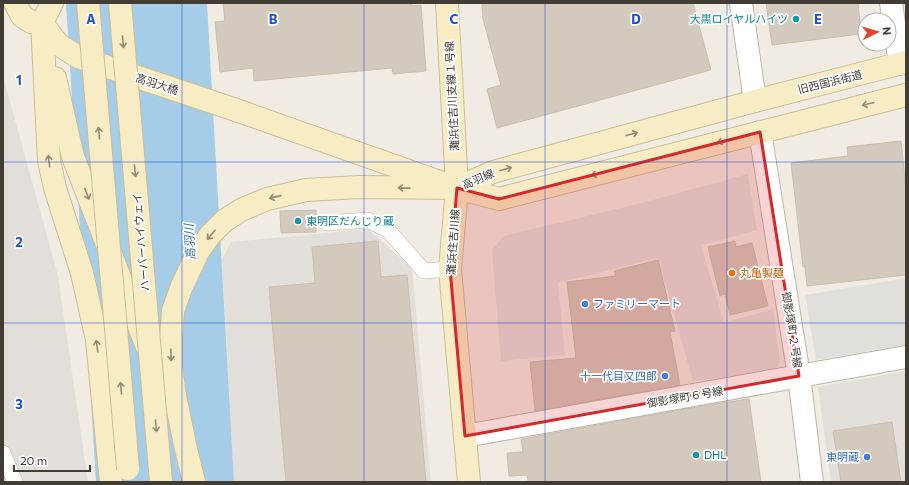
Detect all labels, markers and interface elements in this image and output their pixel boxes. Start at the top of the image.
text: A [86,11,96,27]
text: B [269,11,278,27]
text: C [450,11,459,27]
text: D [631,11,641,27]
text: E [814,11,822,27]
place label: 大黒ロイヤルハイツ [690,12,788,25]
north arrow [857,12,897,52]
marker: 大黒ロイヤルハイツ [791,14,801,24]
text: N [881,26,894,36]
one-way arrow [120,35,127,48]
street label: 灘浜住吉川支線１号線 [442,41,461,151]
street label: 旧西国浜街道 [796,67,863,96]
street label: 高羽大橋 [134,71,180,97]
text: 1 [16,72,22,88]
one-way arrow [862,101,875,108]
one-way arrow [96,127,103,140]
one-way arrow [625,130,638,138]
one-way arrow [716,138,729,146]
one-way arrow [46,155,53,168]
one-way arrow [131,164,138,177]
one-way arrow [499,164,512,172]
street label: 高羽線 [460,166,496,191]
one-way arrow [590,170,603,178]
one-way arrow [398,184,411,192]
one-way arrow [84,187,92,199]
street label: ハーバーハイウェイ [130,192,151,292]
one-way arrow [269,193,282,201]
street label: 灘浜住吉川線 [444,209,461,275]
place label: 東明区だんじり蔵 [306,214,394,227]
marker: 東明区だんじり蔵 [293,216,303,226]
water label: 高羽川 [181,222,197,260]
one-way arrow [206,230,216,240]
text: 2 [15,234,23,250]
place label: 丸亀製麺 [740,266,784,279]
marker: 丸亀製麺 [727,268,737,278]
street label: 御影塚町２号線 [780,290,805,369]
place label: ファミリーマート [593,297,681,310]
marker: ファミリーマート [580,299,590,309]
one-way arrow [93,340,101,353]
one-way arrow [167,348,175,361]
place label: 十一代目又四郎 [580,369,657,382]
marker: 十一代目又四郎 [660,371,670,381]
one-way arrow [117,382,125,395]
street label: 御影塚町６号線 [645,383,724,410]
text: 3 [15,396,23,412]
one-way arrow [153,419,160,432]
scale bar [14,447,90,473]
place label: DHL [704,448,727,461]
marker: DHL [691,450,701,460]
place label: 東明蔵 [826,450,859,463]
marker: 東明蔵 [862,452,872,462]
text: 20 m [20,453,47,467]

